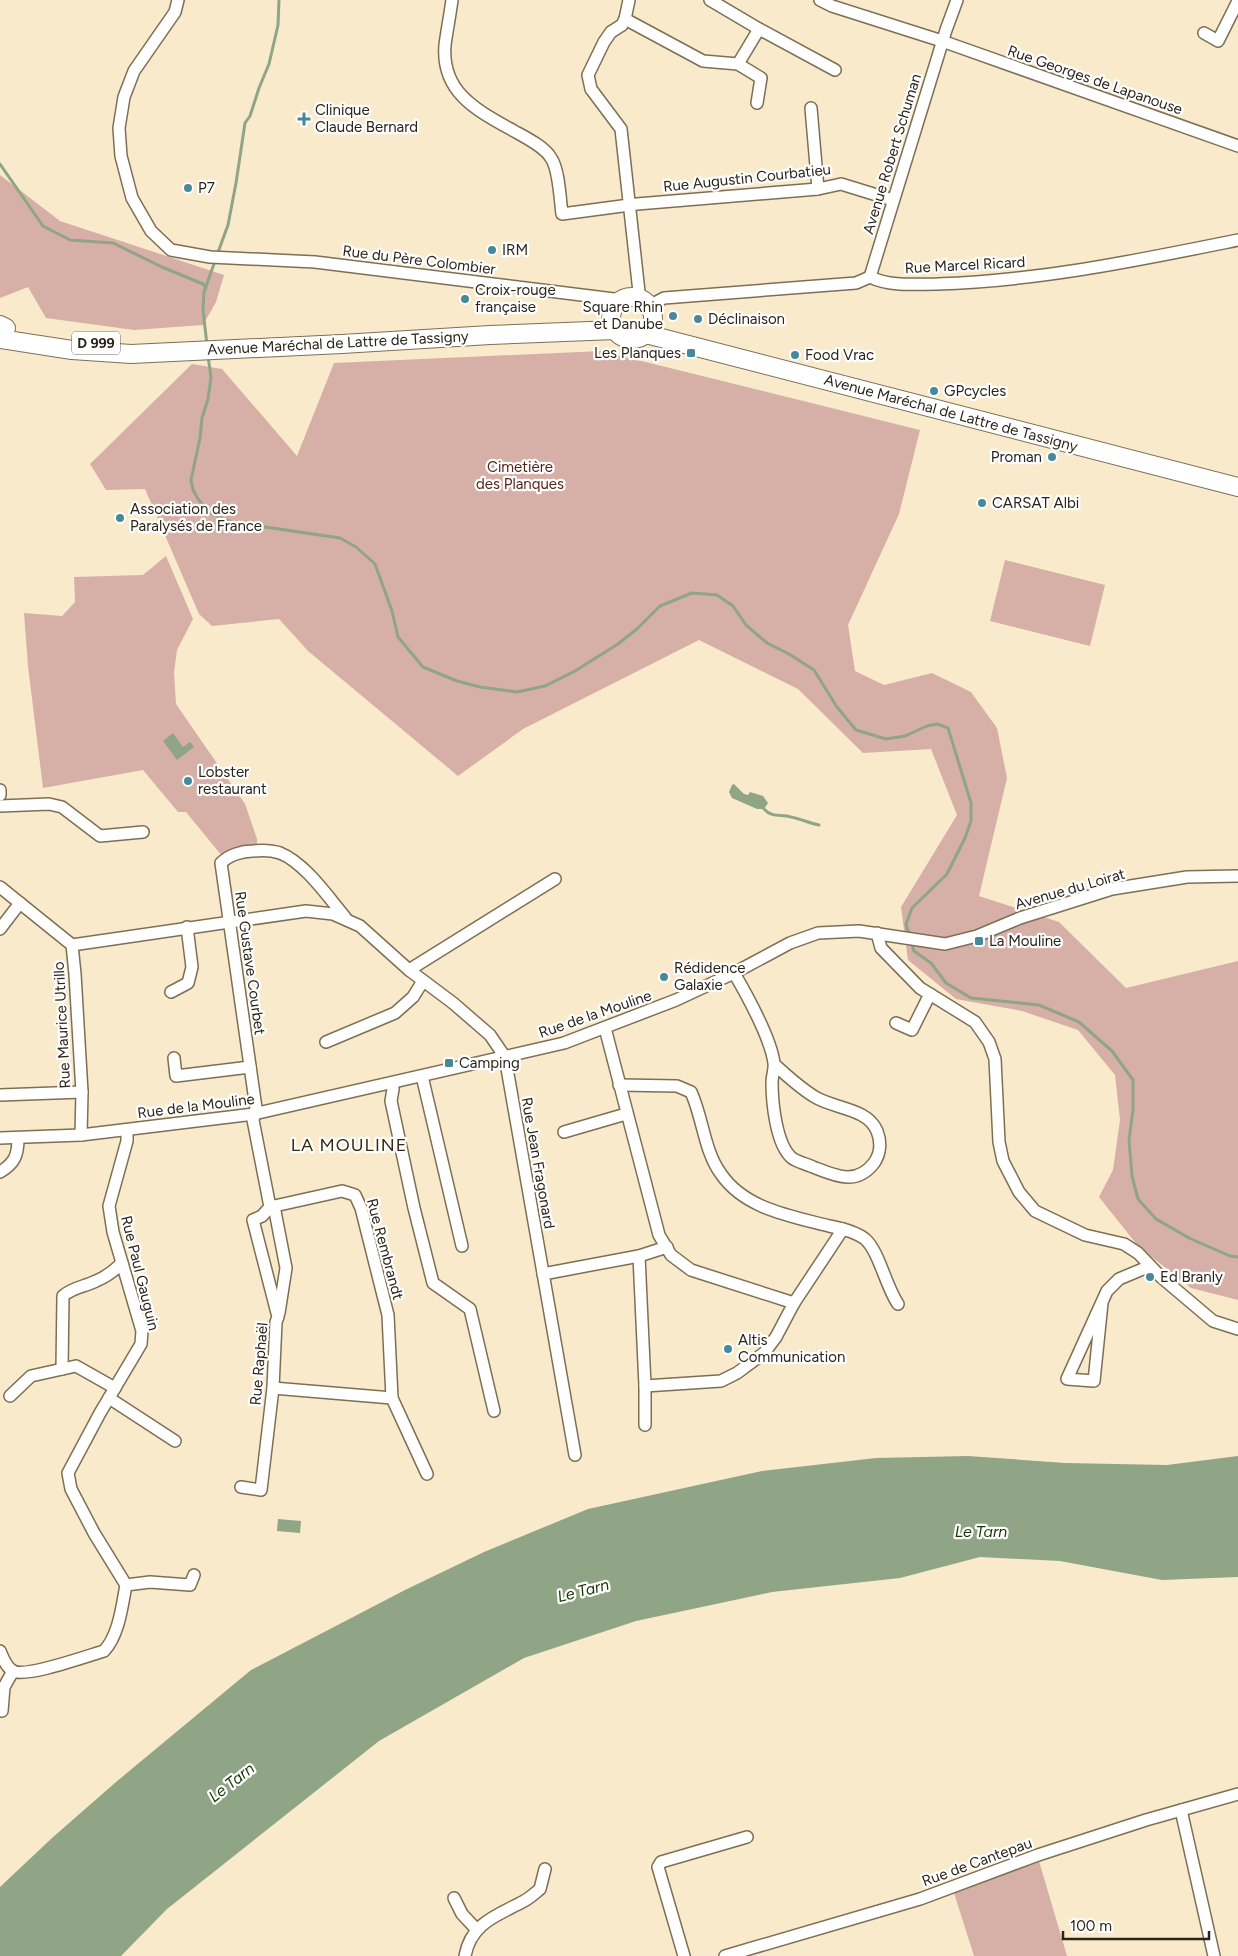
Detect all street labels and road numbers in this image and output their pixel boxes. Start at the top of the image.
street label: Rue Georges de Lapanouse [1005,42,1185,118]
street label: Avenue Robert Schuman [859,72,925,236]
street label: Rue Augustin Courbatieu [662,160,832,196]
street label: Rue du Père Colombier [341,242,497,278]
street label: Rue Marcel Ricard [904,253,1026,277]
street label: Avenue Maréchal de Lattre de Tassigny [207,327,469,359]
road number: D 999 [72,332,120,354]
street label: Avenue Maréchal de Lattre de Tassigny [822,370,1080,456]
street label: Avenue du Loirat [1013,865,1127,913]
street label: Rue Gustave Courbet [231,890,269,1036]
street label: Rue Maurice Utrillo [50,961,74,1089]
street label: Rue de la Mouline [536,986,654,1042]
street label: Rue de la Mouline [136,1090,256,1122]
street label: Rue Jean Fragonard [518,1096,558,1230]
street label: Rue Rembrandt [363,1196,407,1302]
street label: Rue Paul Gauguin [117,1214,163,1332]
street label: Rue Raphaël [246,1322,272,1406]
street label: Rue de Cantepau [919,1834,1035,1890]

